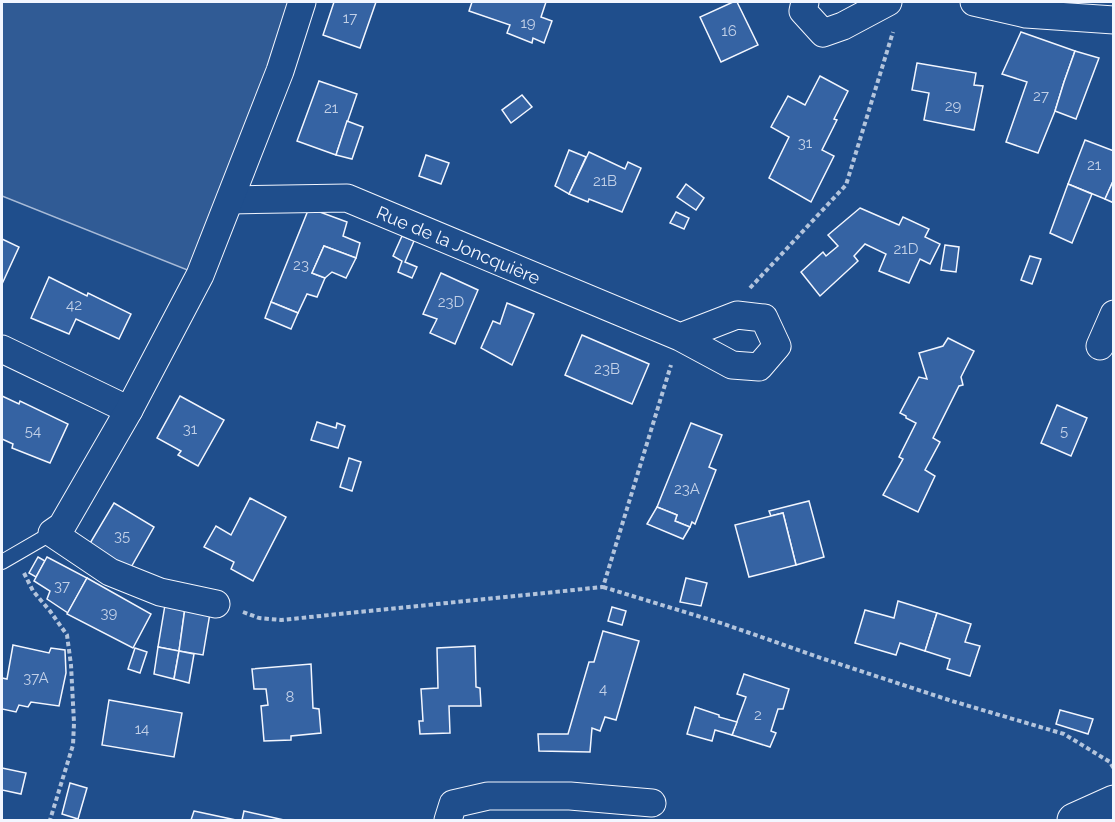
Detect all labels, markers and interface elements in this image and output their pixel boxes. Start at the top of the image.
house number: 17 [343,9,357,27]
house number: 19 [520,14,536,32]
house number: 16 [721,22,737,40]
house number: 27 [1033,87,1049,105]
house number: 29 [945,97,962,115]
house number: 21 [324,99,339,117]
house number: 31 [798,134,813,152]
house number: 21 [1087,156,1102,174]
house number: 21B [593,172,617,190]
street label: Rue de la Joncquière [374,201,544,288]
house number: 21D [894,240,919,258]
house number: 23 [293,256,309,274]
house number: 23D [438,293,465,311]
house number: 42 [66,296,82,314]
house number: 23B [594,360,620,378]
house number: 31 [183,420,198,438]
house number: 54 [25,422,41,440]
house number: 5 [1060,422,1068,440]
house number: 23A [674,480,700,498]
house number: 35 [114,527,130,545]
house number: 37 [54,577,70,595]
house number: 39 [101,604,118,622]
house number: 37A [23,669,49,687]
house number: 4 [599,680,607,698]
house number: 8 [286,688,295,706]
house number: 2 [754,706,762,724]
house number: 14 [135,720,149,738]

